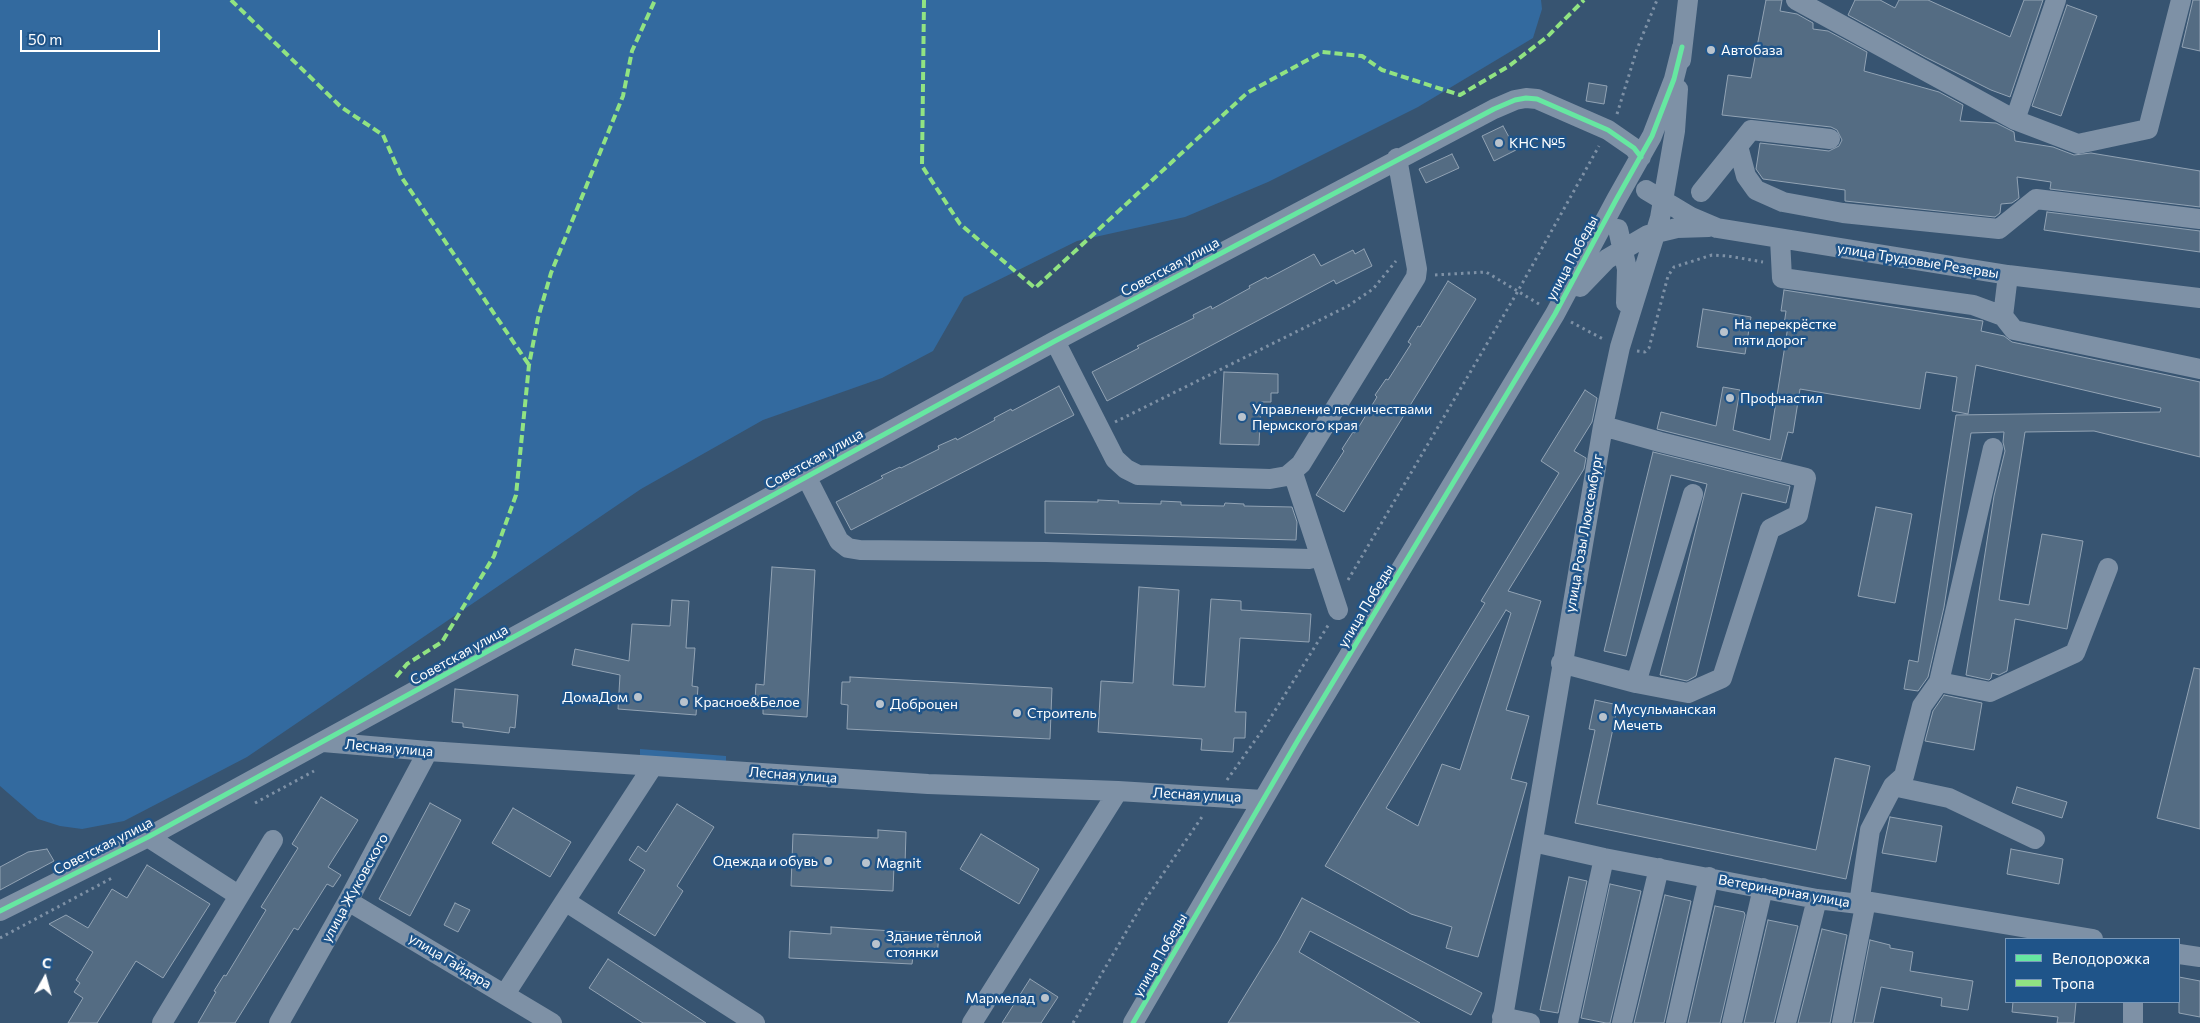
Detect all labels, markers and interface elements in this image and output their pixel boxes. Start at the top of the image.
scale bar [22,20,162,52]
text: 50 m [28,30,62,48]
place label: Автобаза [1721,42,1783,58]
marker: Автобаза [1705,44,1717,56]
place label: КНС №5 [1509,135,1566,151]
marker: КНС №5 [1493,137,1505,149]
street label: улица Победы [1543,213,1601,303]
street label: Советская улица [1118,234,1222,300]
street label: улица Трудовые Резервы [1836,240,2000,282]
place label: На перекрёстке пяти дорог [1734,316,1836,348]
marker: На перекрёстке пяти дорог [1718,326,1730,338]
place label: Профнастил [1740,390,1823,406]
marker: Профнастил [1724,392,1736,404]
place label: Управление лесничествами Пермского края [1252,401,1432,434]
marker: Управление лесничествами Пермского края [1236,411,1248,423]
street label: Советская улица [762,425,866,493]
street label: улица Розы Люксембург [1562,452,1606,614]
street label: улица Победы [1335,561,1397,651]
street label: Советская улица [407,621,511,689]
place label: ДомаДом [562,689,628,705]
marker: ДомаДом [632,691,644,703]
place label: Красное&Белое [694,694,800,710]
marker: Красное&Белое [678,696,690,708]
place label: Доброцен [890,696,958,712]
marker: Доброцен [874,698,886,710]
place label: Мусульманская Мечеть [1613,701,1716,734]
place label: Строитель [1027,705,1097,721]
marker: Строитель [1011,707,1023,719]
marker: Мусульманская Мечеть [1597,711,1609,723]
street label: Лесная улица [344,736,434,760]
street label: Лесная улица [748,764,838,786]
street label: Лесная улица [1152,784,1242,806]
street label: Советская улица [51,814,155,878]
street label: улица Жуковского [318,831,392,945]
place label: Одежда и обувь [713,853,818,869]
marker: Одежда и обувь [822,855,834,867]
place label: Magnit [876,855,922,871]
marker: Magnit [860,857,872,869]
street label: Ветеринарная улица [1717,871,1851,911]
street label: улица Победы [1129,910,1191,1000]
place label: Здание тёплой стоянки [886,928,982,960]
street label: улица Гайдара [405,930,495,992]
marker: Здание тёплой стоянки [870,938,882,950]
legend [2005,938,2180,1003]
text: Велодорожка [2052,949,2150,967]
north arrow [20,953,70,1003]
text: С [41,954,53,972]
text: Тропа [2052,974,2094,992]
place label: Мармелад [965,990,1035,1006]
marker: Мармелад [1039,992,1051,1004]

